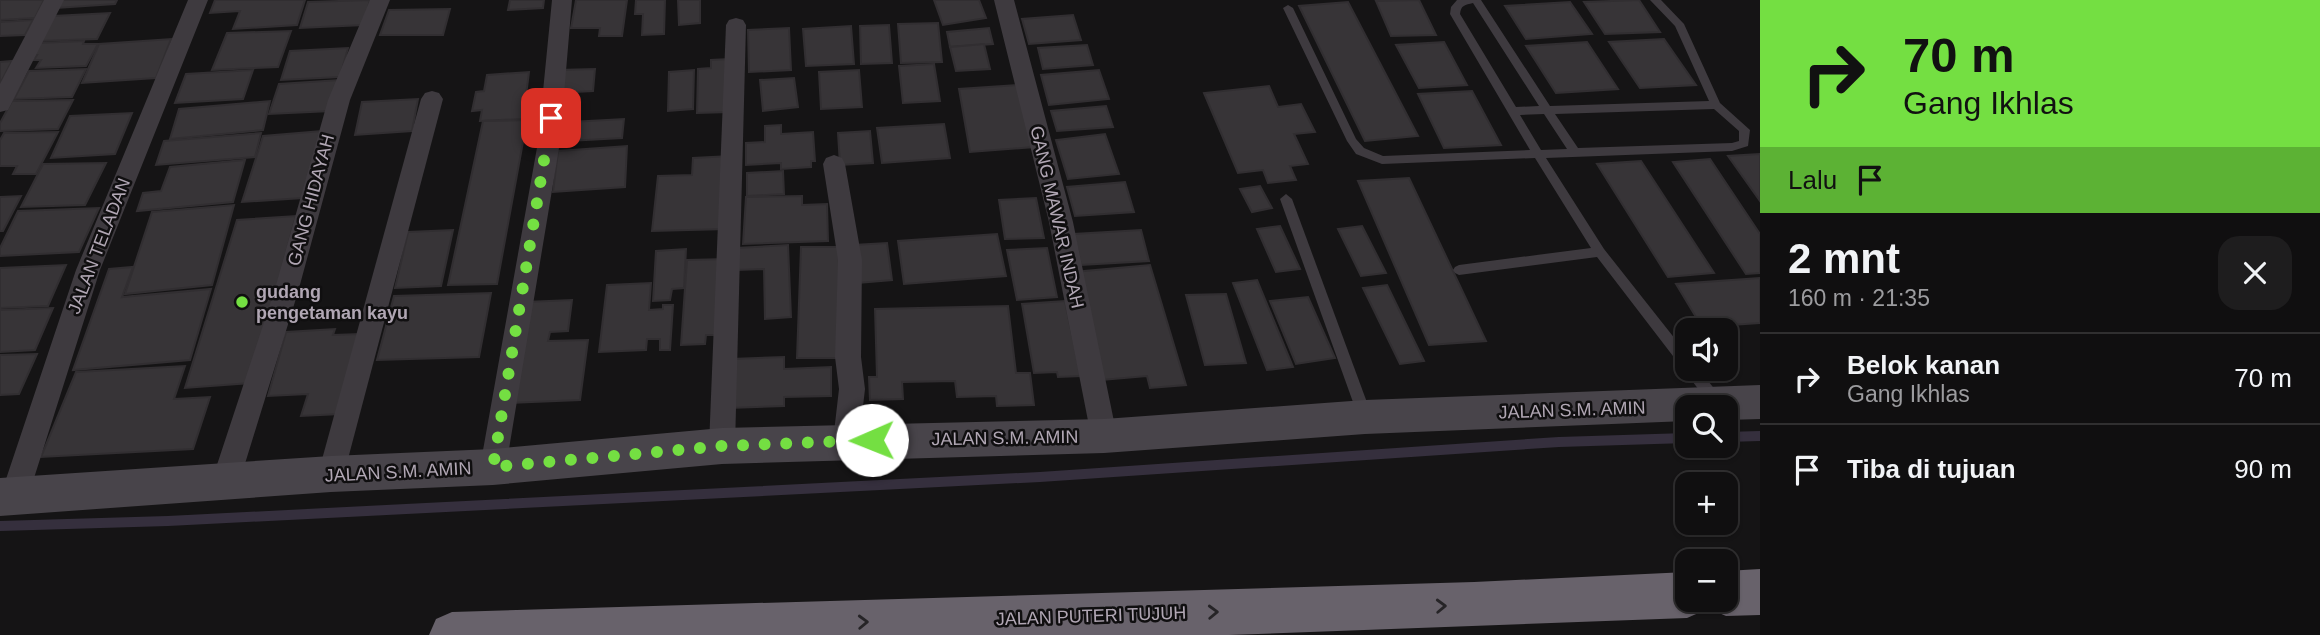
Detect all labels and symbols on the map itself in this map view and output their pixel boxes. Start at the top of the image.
pin [521,88,581,148]
street label: GANG MAWAR INDAH [1026,124,1088,310]
street label: GANG HIDAYAH [284,132,338,268]
street label: JALAN TELADAN [64,175,134,317]
place label: gudang pengetaman kayu [256,282,408,323]
marker: gudang pengetaman kayu [234,294,250,310]
street label: JALAN S.M. AMIN [1498,397,1646,423]
position arrow [835,403,909,477]
street label: JALAN S.M. AMIN [931,427,1079,449]
street label: JALAN S.M. AMIN [324,458,472,486]
one-way arrow [1435,599,1446,614]
street label: JALAN PUTERI TUJUH [995,603,1187,629]
one-way arrow [1208,605,1219,620]
one-way arrow [859,614,869,630]

